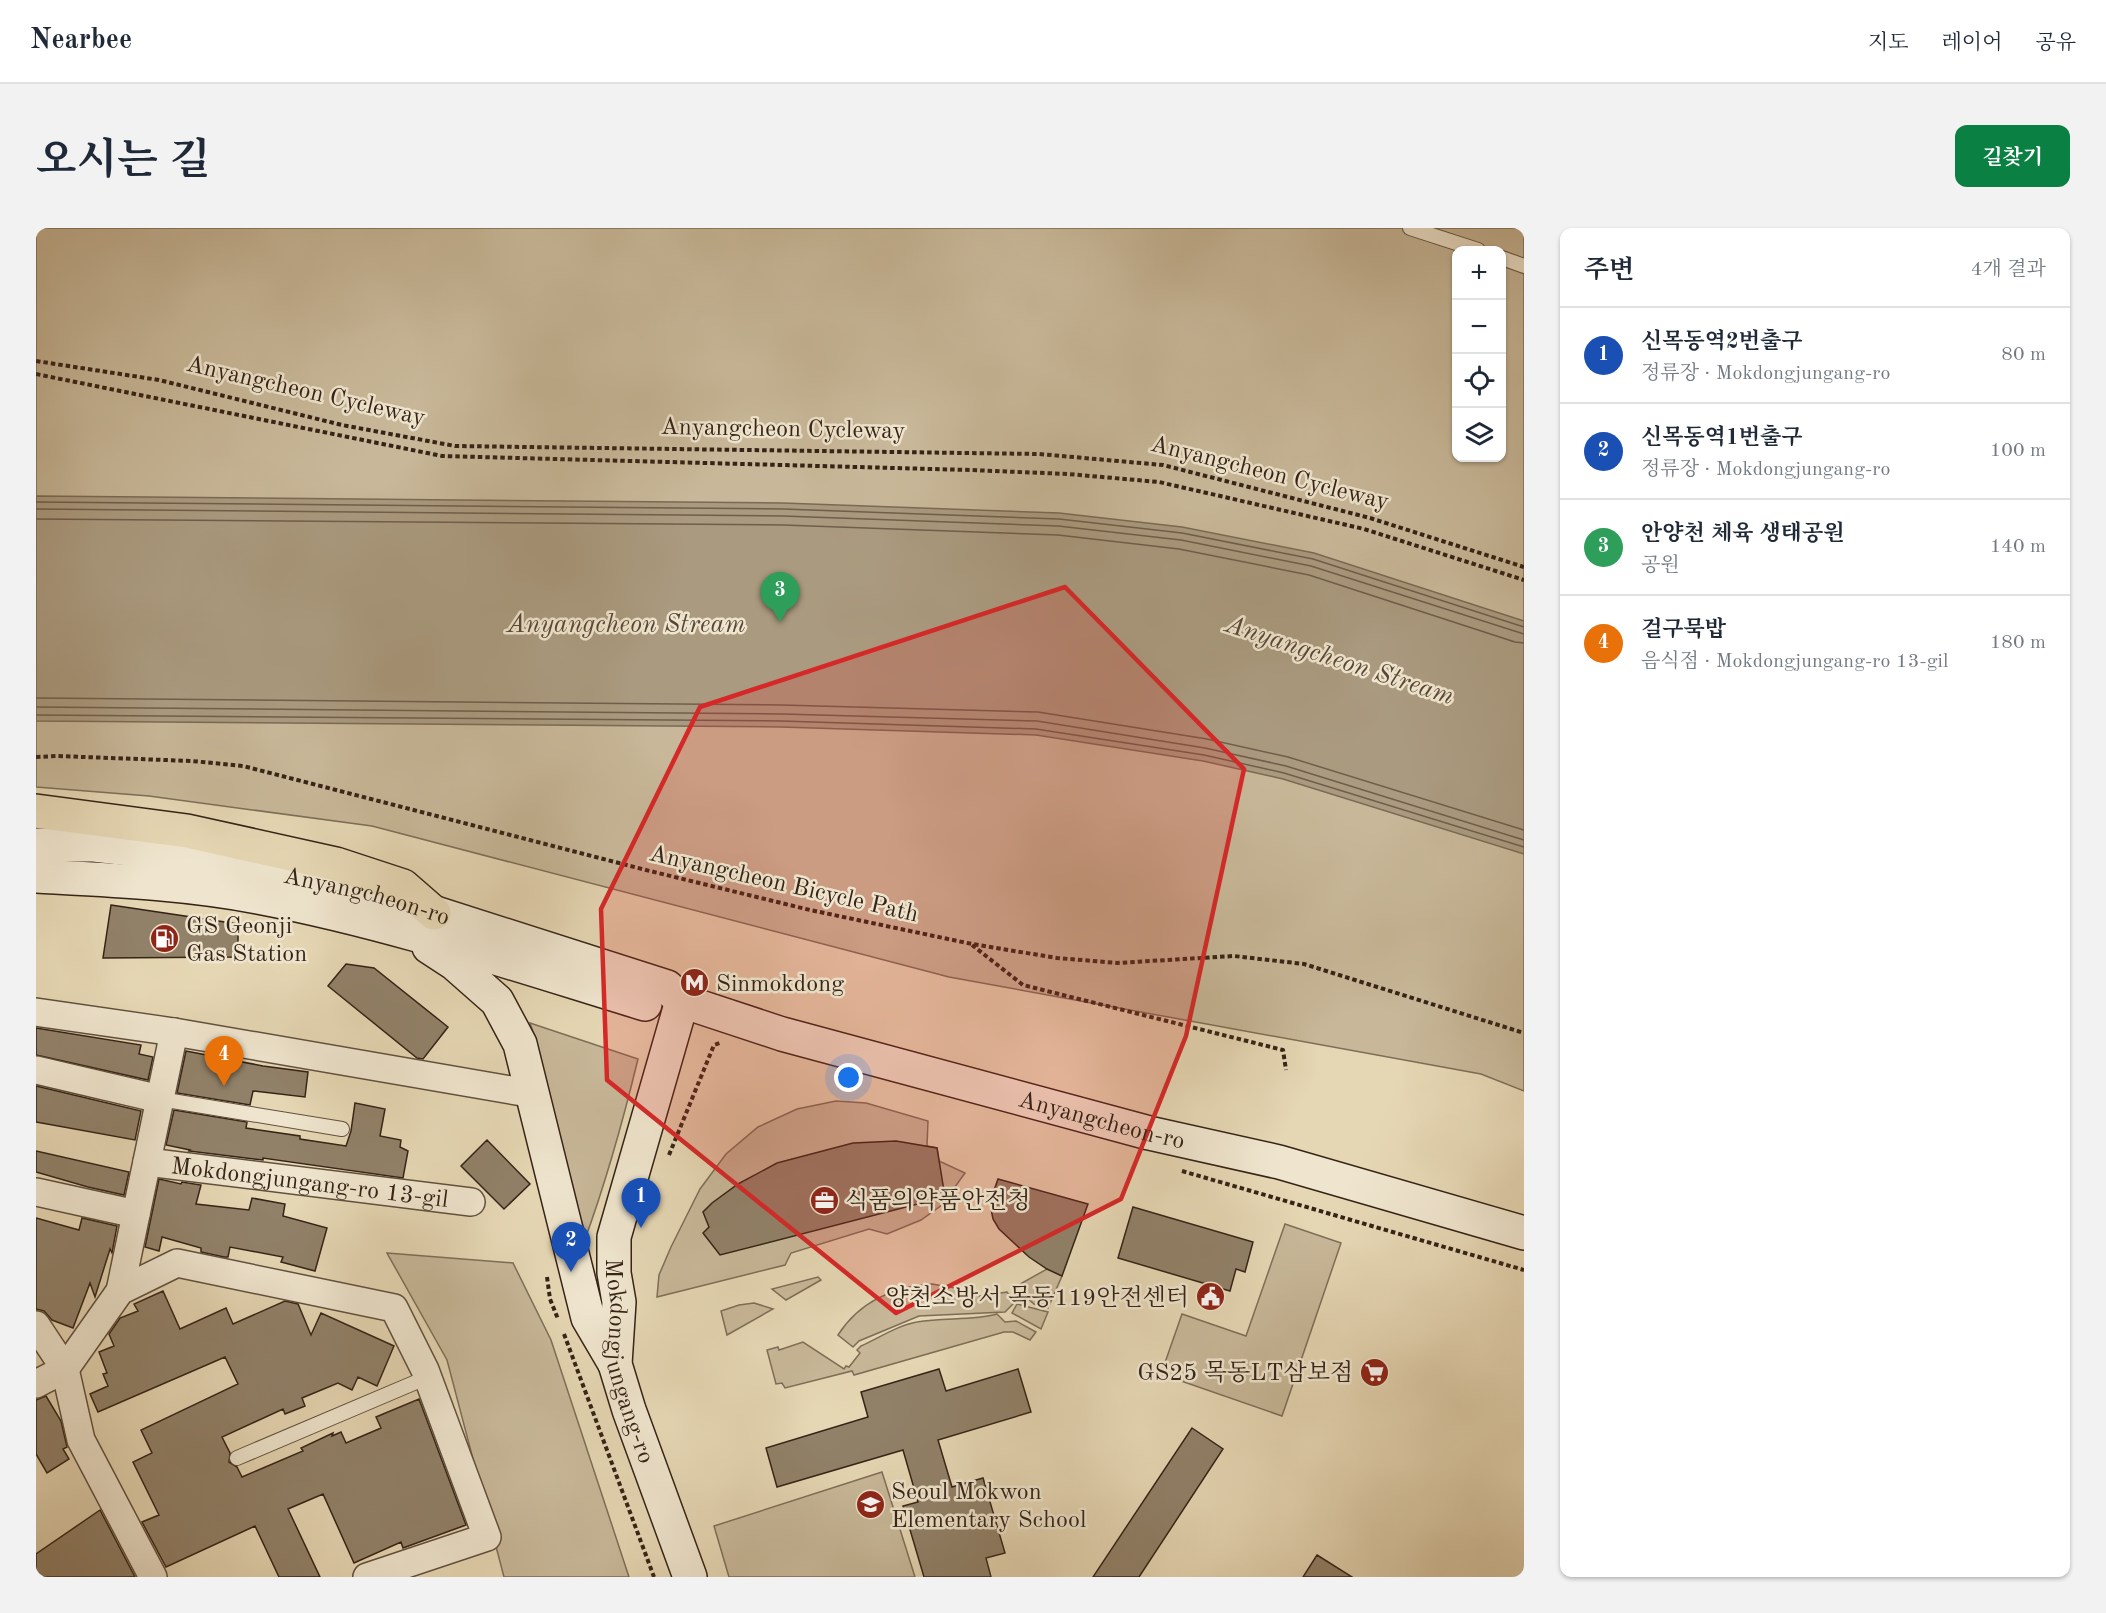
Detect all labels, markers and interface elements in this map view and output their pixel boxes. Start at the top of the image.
text: Nearbee [30,27,132,55]
text: 지도 [1868,33,1909,54]
text: 레이어 [1942,33,2002,54]
text: 공유 [2035,33,2076,54]
button: 길찾기 [1955,125,2070,187]
text: 오시는 길 [36,141,210,183]
map controls [1452,246,1506,462]
button: + [1452,246,1506,300]
text: 주변 [1584,258,1634,284]
text: 4개 결과 [1971,260,2046,280]
button: − [1452,300,1506,354]
text: 신목동역2번출구 [1641,331,1803,353]
text: 1 [1598,345,1609,365]
text: 80 m [2001,345,2046,365]
street label: Anyangcheon Cycleway [184,353,428,431]
button: locate [1452,354,1506,408]
text: 정류장 · Mokdongjungang-ro [1641,364,1890,384]
button: layers [1452,408,1506,462]
street label: Anyangcheon Cycleway [660,416,906,444]
text: 신목동역1번출구 [1641,427,1803,449]
street label: Anyangcheon Cycleway [1148,433,1391,515]
text: 2 [1598,441,1609,461]
text: 100 m [1990,441,2046,461]
text: 정류장 · Mokdongjungang-ro [1641,460,1890,480]
text: 안양천 체육 생태공원 [1641,523,1845,545]
text: 3 [1598,537,1609,557]
text: 140 m [1990,537,2046,557]
text: 공원 [1641,556,1680,576]
pin: 3 [760,572,800,622]
water label: Anyangcheon Stream [1220,611,1457,710]
water label: Anyangcheon Stream [505,612,745,638]
text: 걸구묵밥 [1641,619,1726,641]
text: 4 [1598,633,1609,653]
text: 180 m [1990,633,2046,653]
text: 음식점 · Mokdongjungang-ro 13-gil [1641,652,1948,672]
street label: Anyangcheon Bicycle Path [647,842,920,928]
street label: Anyangcheon-ro [281,865,452,931]
place label: GS Geonji Gas Station [186,915,307,967]
fuel station icon: GS Geonji Gas Station [149,923,181,955]
metro station icon: Sinmokdong [679,967,711,999]
place label: Sinmokdong [716,973,844,997]
pin: 4 [204,1036,243,1086]
your location [834,1063,863,1092]
street label: Anyangcheon-ro [1015,1088,1187,1155]
street label: Mokdongjungang-ro 13-gil [170,1155,450,1213]
pin: 1 [622,1178,660,1228]
office icon: 식품의약품안전청 [808,1184,840,1216]
place label: 식품의약품안전청 [845,1188,1030,1214]
pin: 2 [552,1222,590,1272]
street label: Mokdongjungang-ro [600,1259,657,1467]
public building icon: 양천소방서 목동119안전센터 [1194,1281,1226,1313]
place label: 양천소방서 목동119안전센터 [885,1285,1189,1311]
supermarket icon: GS25 목동LT삼보점 [1358,1356,1390,1388]
place label: GS25 목동LT삼보점 [1137,1360,1353,1386]
place label: Seoul Mokwon Elementary School [891,1481,1086,1533]
school or university icon: Seoul Mokwon Elementary School [854,1489,886,1521]

